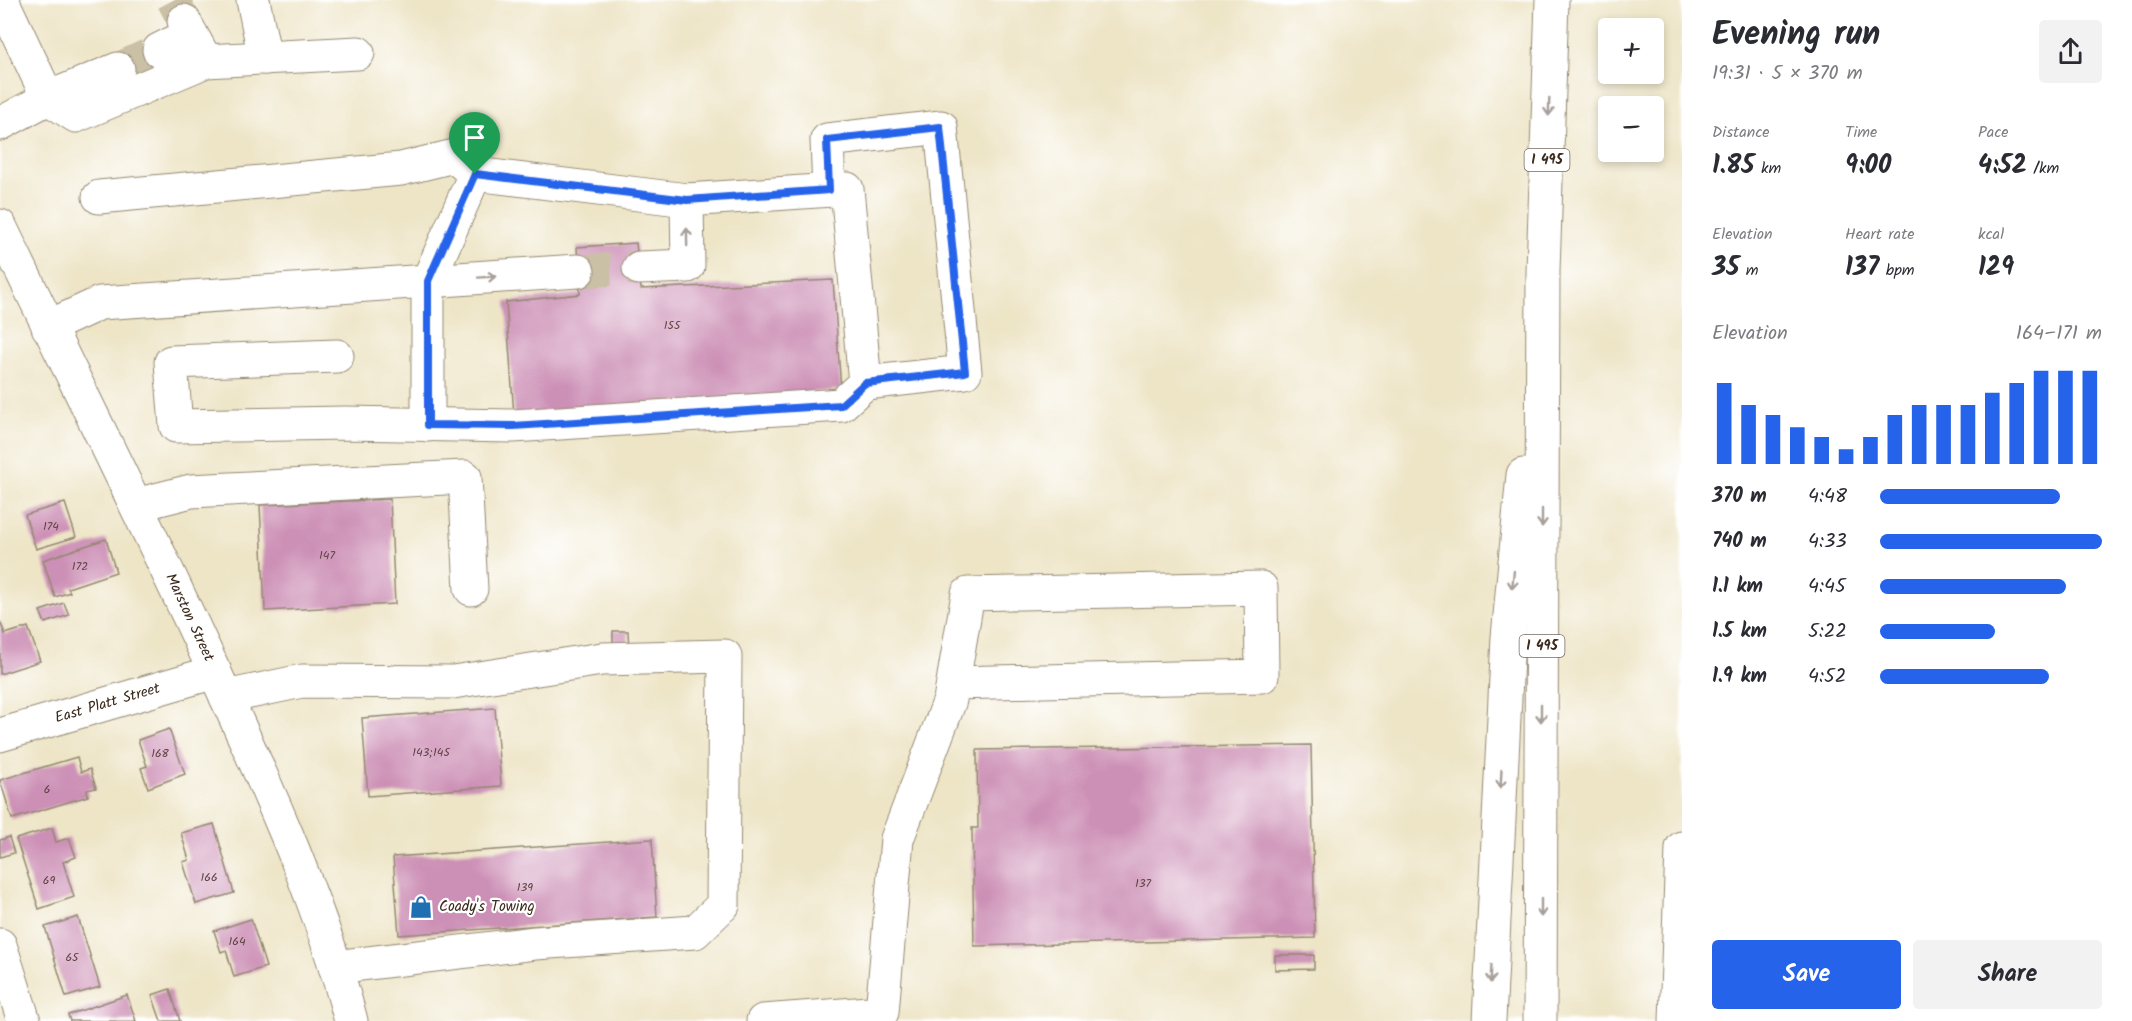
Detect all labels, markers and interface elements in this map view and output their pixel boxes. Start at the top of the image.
text: Evening run [1712,9,1880,62]
map controls [1598,18,1664,162]
button: + [1598,18,1664,84]
button: share [2039,20,2102,83]
text: 19:31 · 5 × 370 m [1712,58,1863,90]
one-way arrow [1544,96,1555,116]
button: − [1598,96,1664,162]
pin [449,112,500,174]
text: Distance [1712,120,1770,145]
text: Time [1845,120,1877,145]
text: Pace [1978,120,2009,145]
icon: arrive [458,121,491,154]
text: 1.85 [1712,145,1755,187]
text: 9:00 [1845,145,1891,187]
text: 4:52 [1978,145,2027,187]
road number: I 495 [1524,149,1570,171]
text: km [1755,156,1781,181]
text: /km [2027,156,2059,181]
text: Elevation [1712,222,1773,247]
text: Heart rate [1845,222,1915,247]
text: kcal [1978,222,2004,247]
one-way arrow [681,227,693,247]
text: 35 [1712,247,1739,289]
text: 137 [1845,247,1879,289]
text: 129 [1978,247,2014,289]
text: m [1739,258,1759,283]
text: bpm [1879,258,1915,283]
one-way arrow [476,271,496,282]
house number: 155 [664,316,682,335]
text: Elevation [1712,318,1788,350]
text: 164–171 m [2016,318,2102,350]
text: 370 m [1712,481,1767,513]
text: 4:48 [1808,481,1847,513]
one-way arrow [1536,508,1548,528]
house number: 174 [43,517,59,536]
text: 740 m [1712,526,1767,558]
text: 4:33 [1808,526,1847,558]
house number: 147 [319,546,335,565]
house number: 172 [72,557,88,576]
street label: Marston Street [158,569,220,666]
one-way arrow [1507,569,1518,589]
text: 1.1 km [1712,571,1763,603]
text: 4:45 [1808,571,1846,603]
text: 1.5 km [1712,616,1767,648]
text: 5:22 [1808,616,1847,648]
road number: I 495 [1520,635,1564,657]
text: 1.9 km [1712,661,1767,693]
text: 4:52 [1808,661,1846,693]
street label: East Platt Street [52,677,163,730]
one-way arrow [1535,703,1547,723]
house number: 143;145 [412,743,451,762]
house number: 168 [151,744,170,763]
one-way arrow [1495,768,1506,788]
house number: 6 [44,780,50,799]
house number: 166 [200,868,218,887]
house number: 69 [43,871,55,890]
house number: 137 [1135,874,1152,893]
house number: 139 [517,878,533,897]
shop icon: Coady's Towing [408,894,434,920]
place label: Coady's Towing [439,895,535,919]
one-way arrow [1535,898,1546,918]
house number: 164 [228,932,246,951]
button: Save [1712,940,1901,1009]
button: Share [1913,940,2102,1009]
house number: 65 [65,948,80,967]
one-way arrow [1486,963,1497,983]

